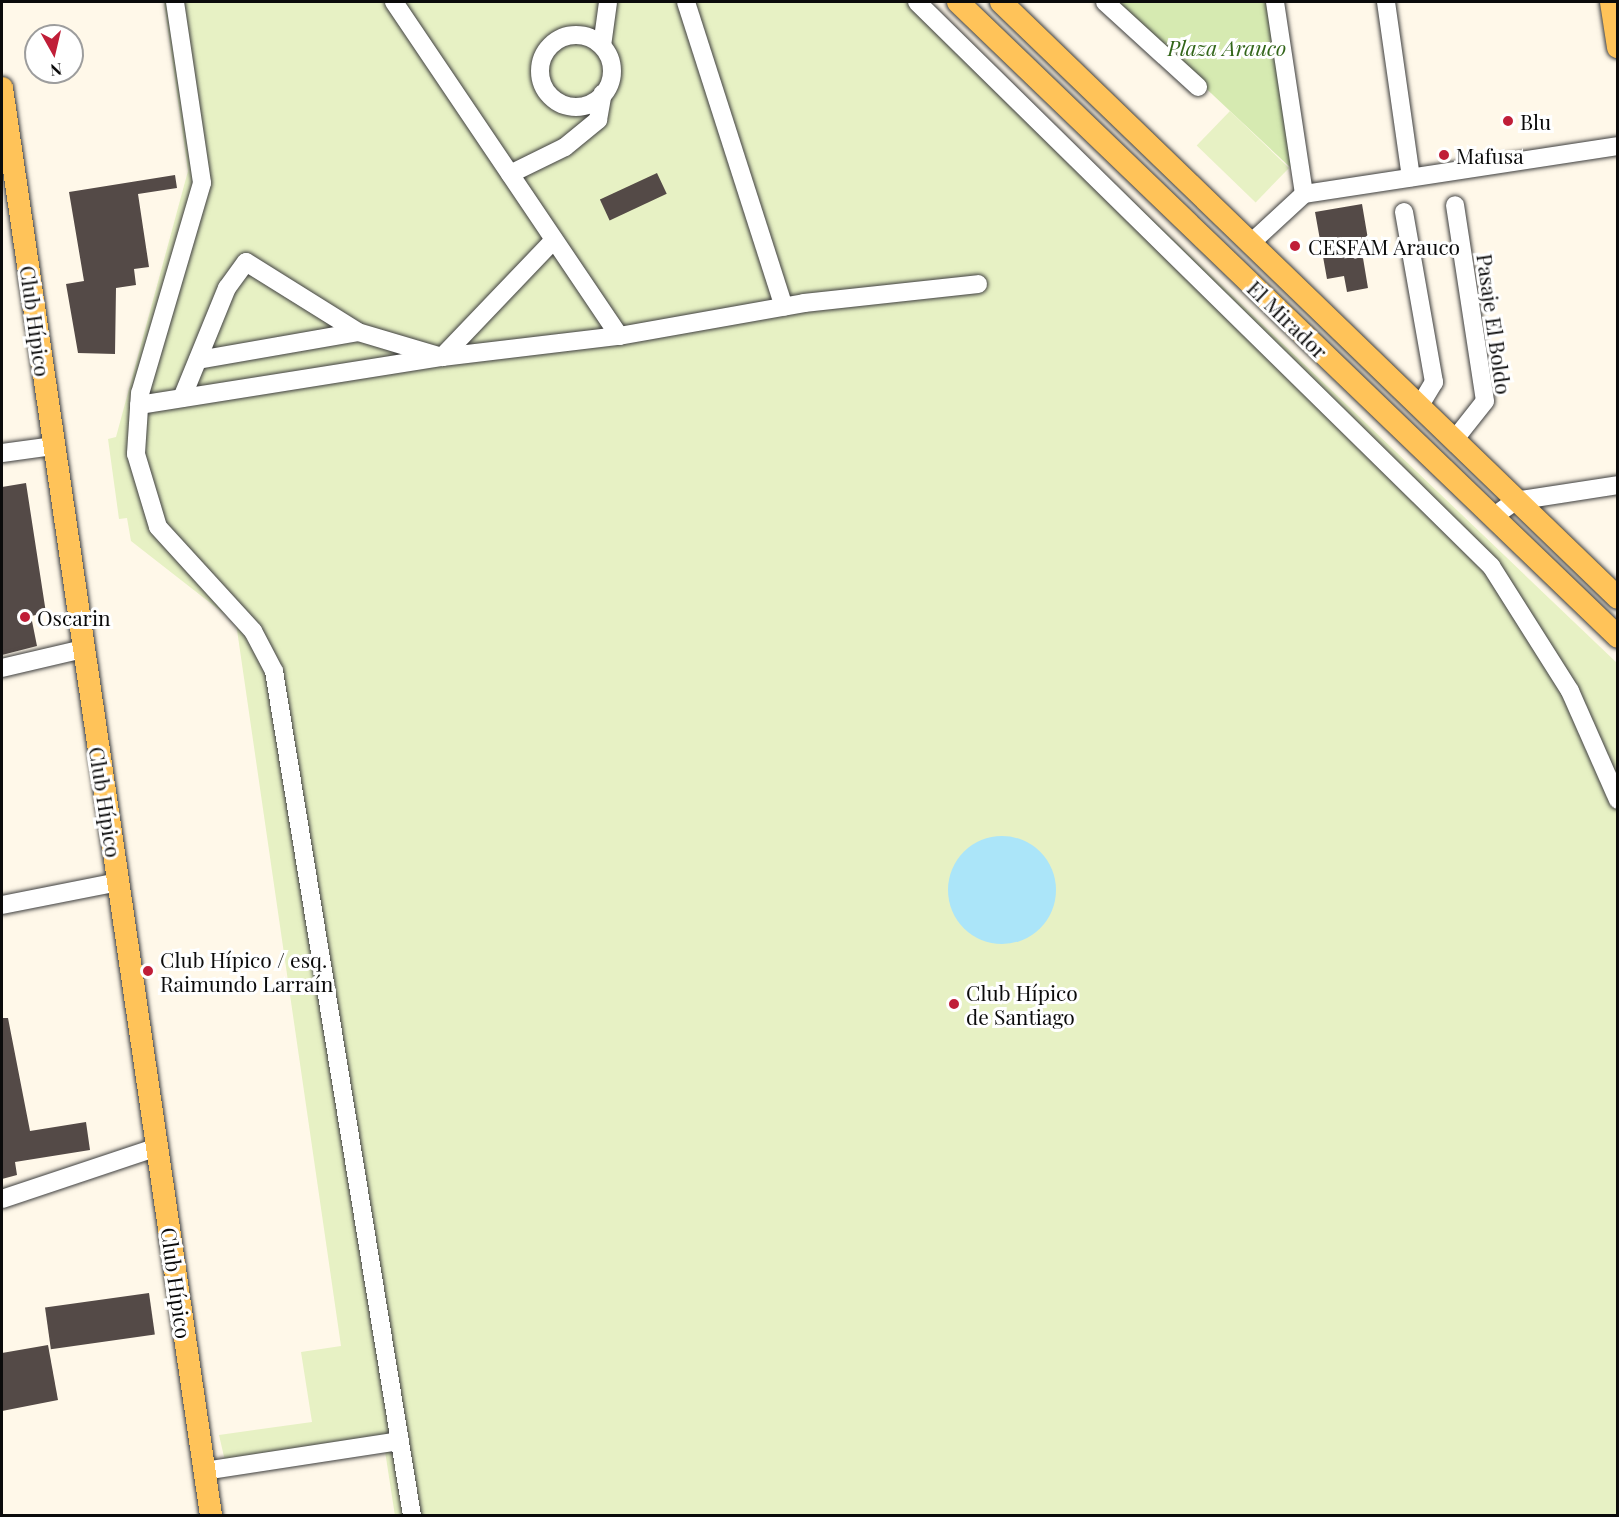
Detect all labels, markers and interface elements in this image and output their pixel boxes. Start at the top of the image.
north arrow [24,24,84,84]
park label: Plaza Arauco [1168,34,1286,60]
text: N [49,59,63,82]
place label: Blu [1520,108,1551,134]
marker: Blu [1501,114,1515,128]
place label: Mafusa [1456,142,1524,168]
marker: Mafusa [1437,148,1451,162]
place label: CESFAM Arauco [1308,233,1461,259]
marker: CESFAM Arauco [1286,237,1304,255]
street label: Pasaje El Boldo [1473,252,1517,396]
street label: Club Hípico [16,264,56,378]
street label: El Mirador [1243,275,1333,363]
place label: Oscarin [37,604,111,630]
marker: Oscarin [18,610,32,624]
street label: Club Hípico [85,745,127,859]
place label: Club Hípico / esq. Raimundo Larraín [160,946,333,996]
marker: Club Hípico / esq. Raimundo Larraín [141,964,155,978]
place label: Club Hípico de Santiago [966,979,1078,1029]
marker: Club Hípico de Santiago [947,997,961,1011]
street label: Club Hípico [157,1226,197,1340]

